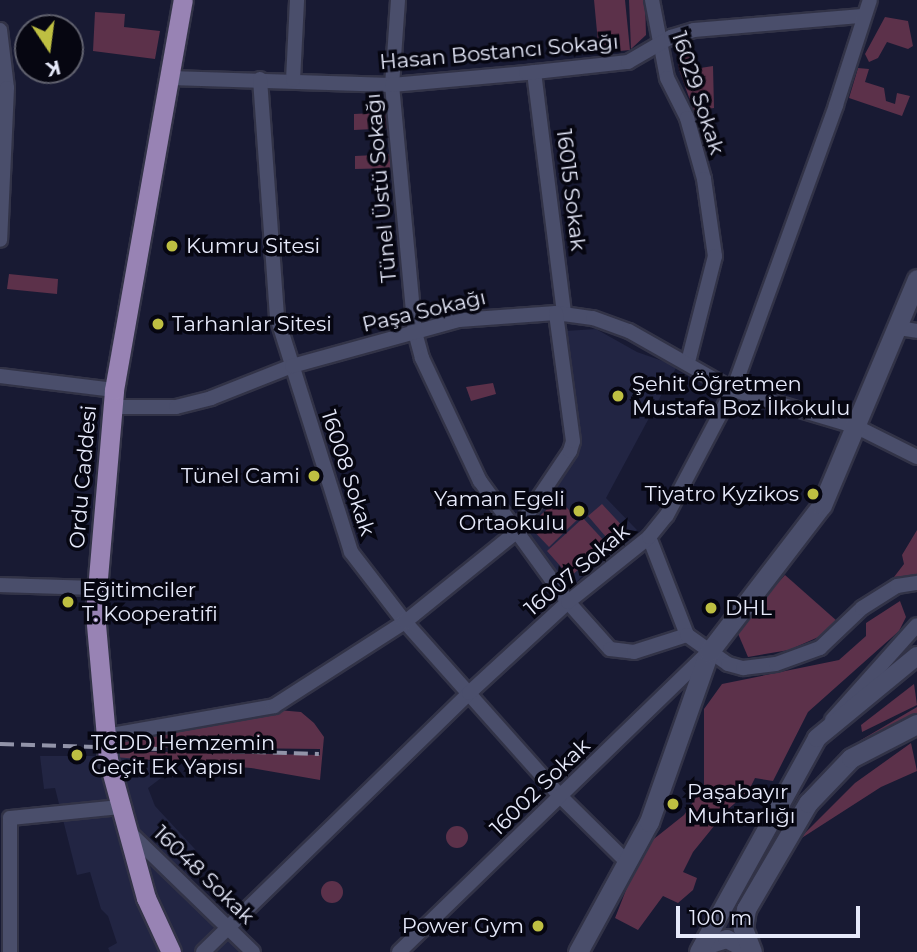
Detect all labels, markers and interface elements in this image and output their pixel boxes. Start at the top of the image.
north arrow [14,14,84,84]
street label: 16029 Sokak [666,28,730,158]
street label: Hasan Bostancı Sokağı [379,29,619,75]
text: K [44,55,63,81]
street label: Tünel Üstü Sokağı [360,92,402,284]
street label: 16015 Sokak [551,128,591,252]
place label: Kumru Sitesi [186,233,320,259]
marker: Kumru Sitesi [164,238,180,254]
street label: Paşa Sokağı [360,285,488,337]
place label: Tarhanlar Sitesi [172,311,332,337]
marker: Tarhanlar Sitesi [150,316,166,332]
place label: Şehit Öğretmen Mustafa Boz İlkokulu [632,371,850,421]
marker: Şehit Öğretmen Mustafa Boz İlkokulu [610,388,626,404]
street label: Ordu Caddesi [64,404,102,550]
street label: 16008 Sokak [316,407,380,539]
place label: Tünel Cami [181,463,300,489]
marker: Tünel Cami [306,468,322,484]
place label: Tiyatro Kyzikos [645,481,799,507]
place label: Yaman Egeli Ortaokulu [434,486,565,536]
marker: Tiyatro Kyzikos [805,486,821,502]
marker: Yaman Egeli Ortaokulu [571,503,587,519]
street label: 16007 Sokak [519,519,635,621]
place label: Eğitimciler T. Kooperatifi [82,577,218,627]
marker: Eğitimciler T. Kooperatifi [60,594,76,610]
place label: DHL [725,595,772,621]
marker: DHL [703,600,719,616]
place label: TCDD Hemzemin Geçit Ek Yapısı [91,730,275,780]
street label: 16002 Sokak [485,733,595,841]
marker: TCDD Hemzemin Geçit Ek Yapısı [69,747,85,763]
place label: Paşabayır Muhtarlığı [687,779,795,829]
marker: Paşabayır Muhtarlığı [665,796,681,812]
street label: 16048 Sokak [148,821,260,929]
scale bar [679,892,863,936]
text: 100 m [689,905,752,930]
place label: Power Gym [402,913,524,939]
marker: Power Gym [530,918,546,934]

